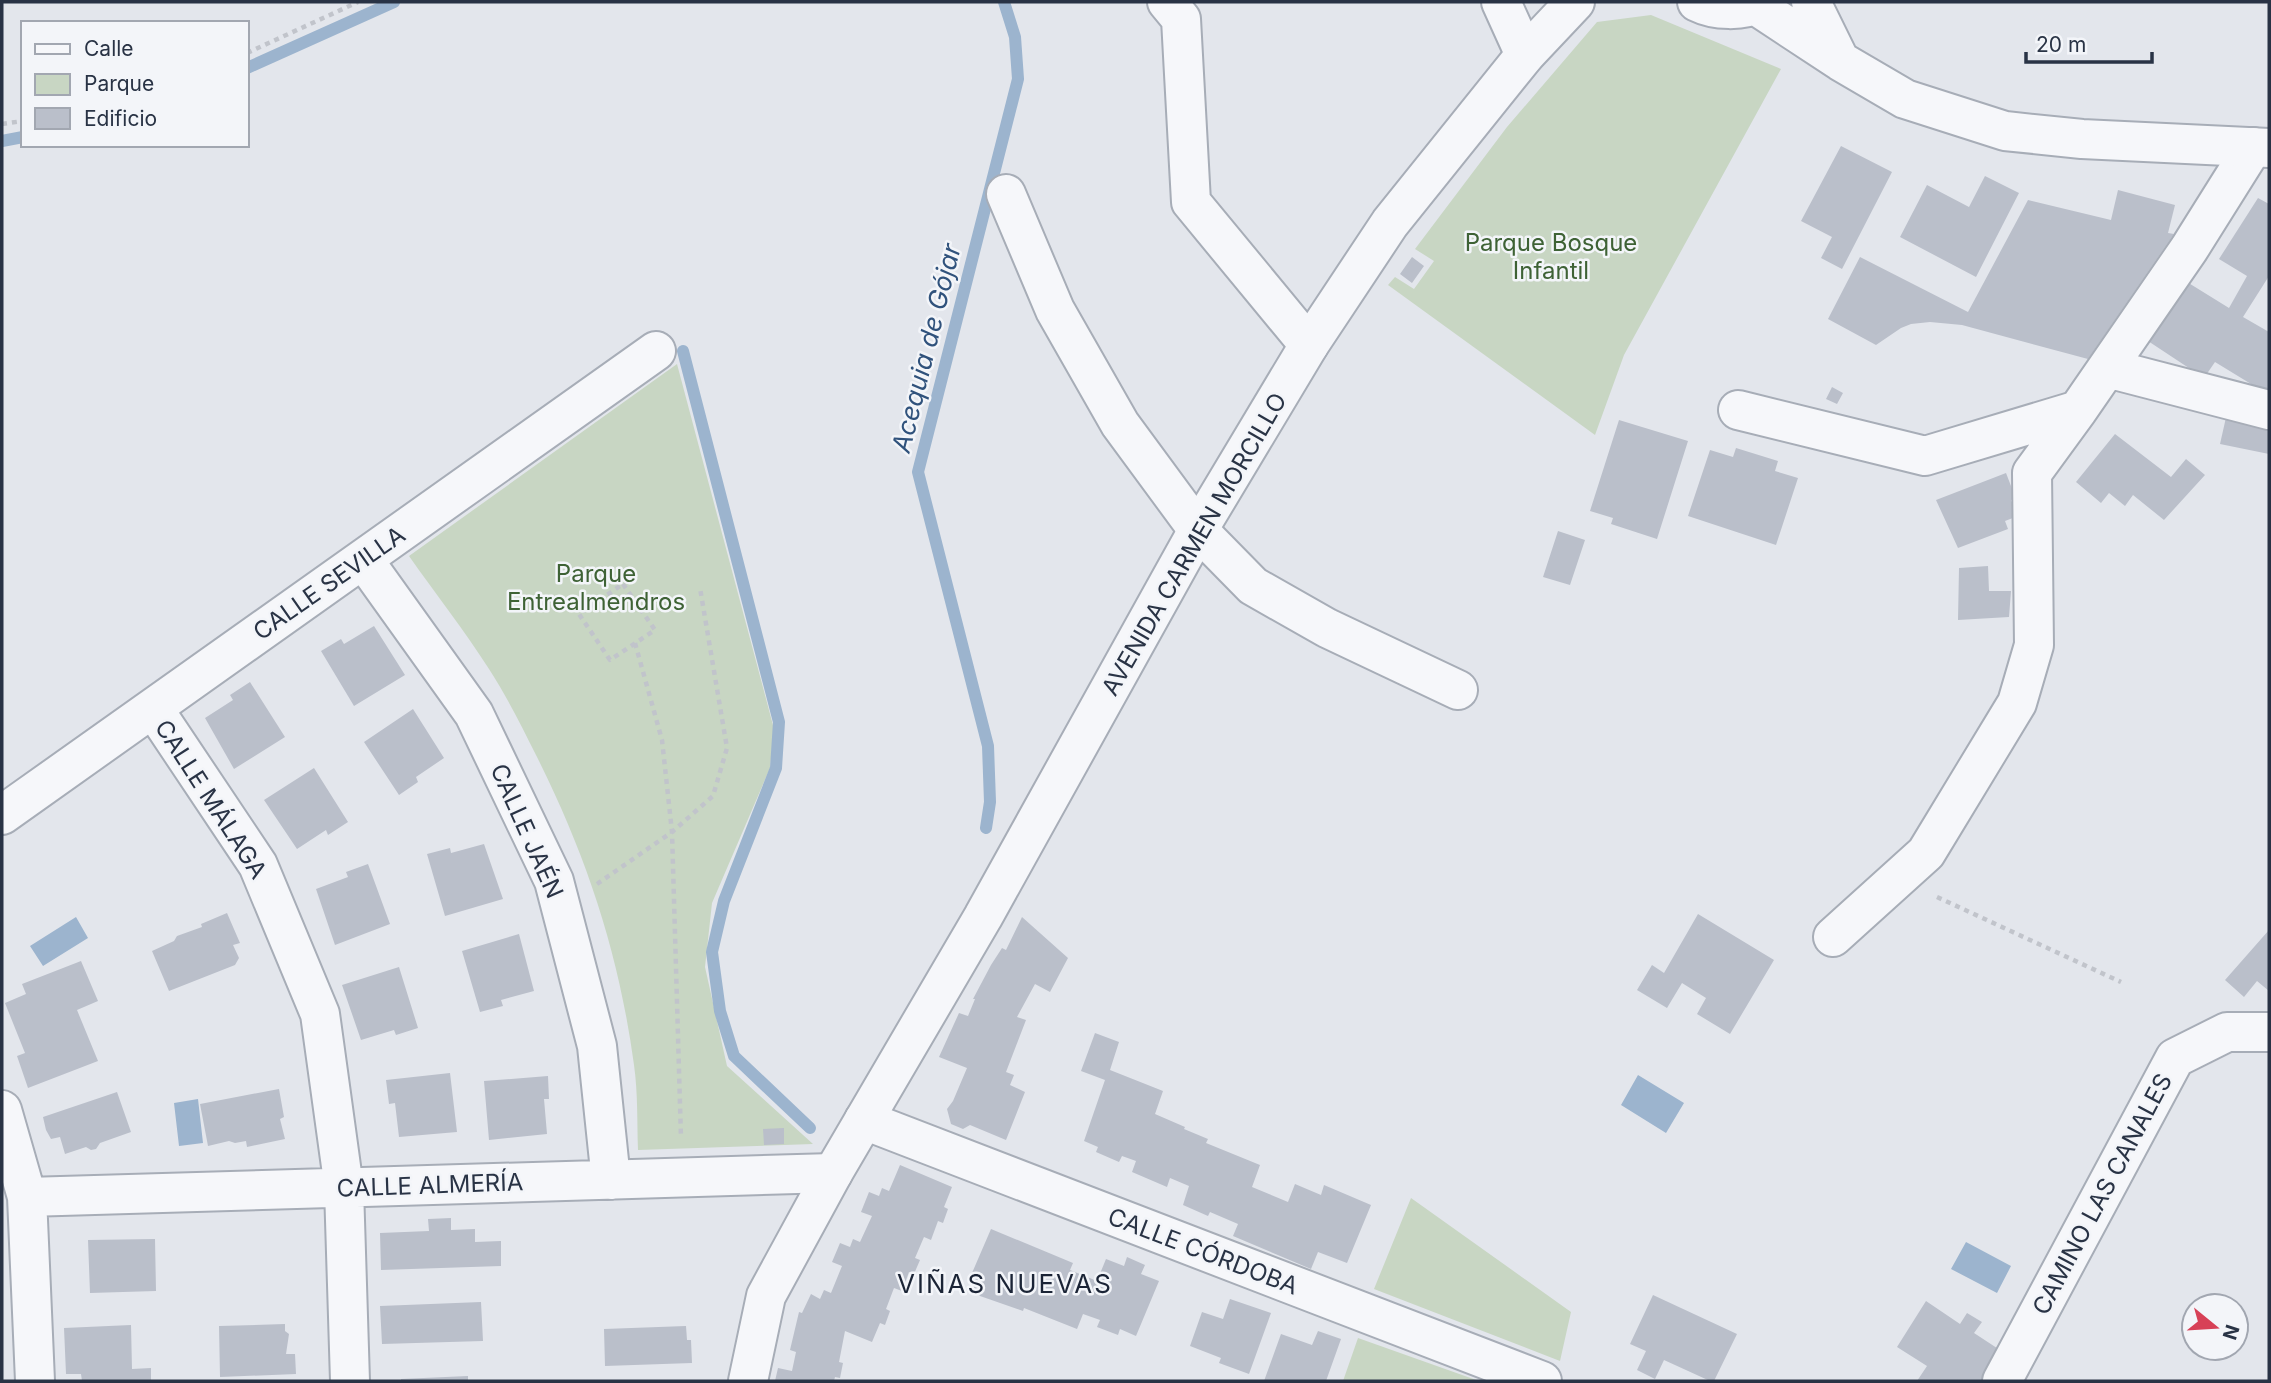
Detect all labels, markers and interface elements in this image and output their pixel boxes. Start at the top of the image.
legend [21,21,248,147]
scale bar [2026,21,2152,65]
text: 20 m [2036,32,2086,57]
text: Calle [84,36,134,61]
text: Parque [84,71,154,96]
text: Edificio [84,106,157,131]
park label: Parque Bosque Infantil [1465,228,1637,285]
water label: Acequia de Gójar [885,239,967,457]
street label: AVENIDA CARMEN MORCILLO [1095,388,1293,700]
street label: CALLE SEVILLA [248,520,410,646]
park label: Parque Entrealmendros [507,559,685,616]
street label: CALLE MÁLAGA [149,714,274,884]
street label: CALLE JAÉN [484,759,570,903]
street label: CAMINO LAS CANALES [2026,1068,2178,1320]
street label: CALLE ALMERÍA [336,1166,524,1203]
street label: CALLE CÓRDOBA [1104,1201,1302,1301]
district label: VIÑAS NUEVAS [897,1268,1113,1299]
north arrow [2180,1292,2250,1362]
text: N [2218,1322,2244,1343]

